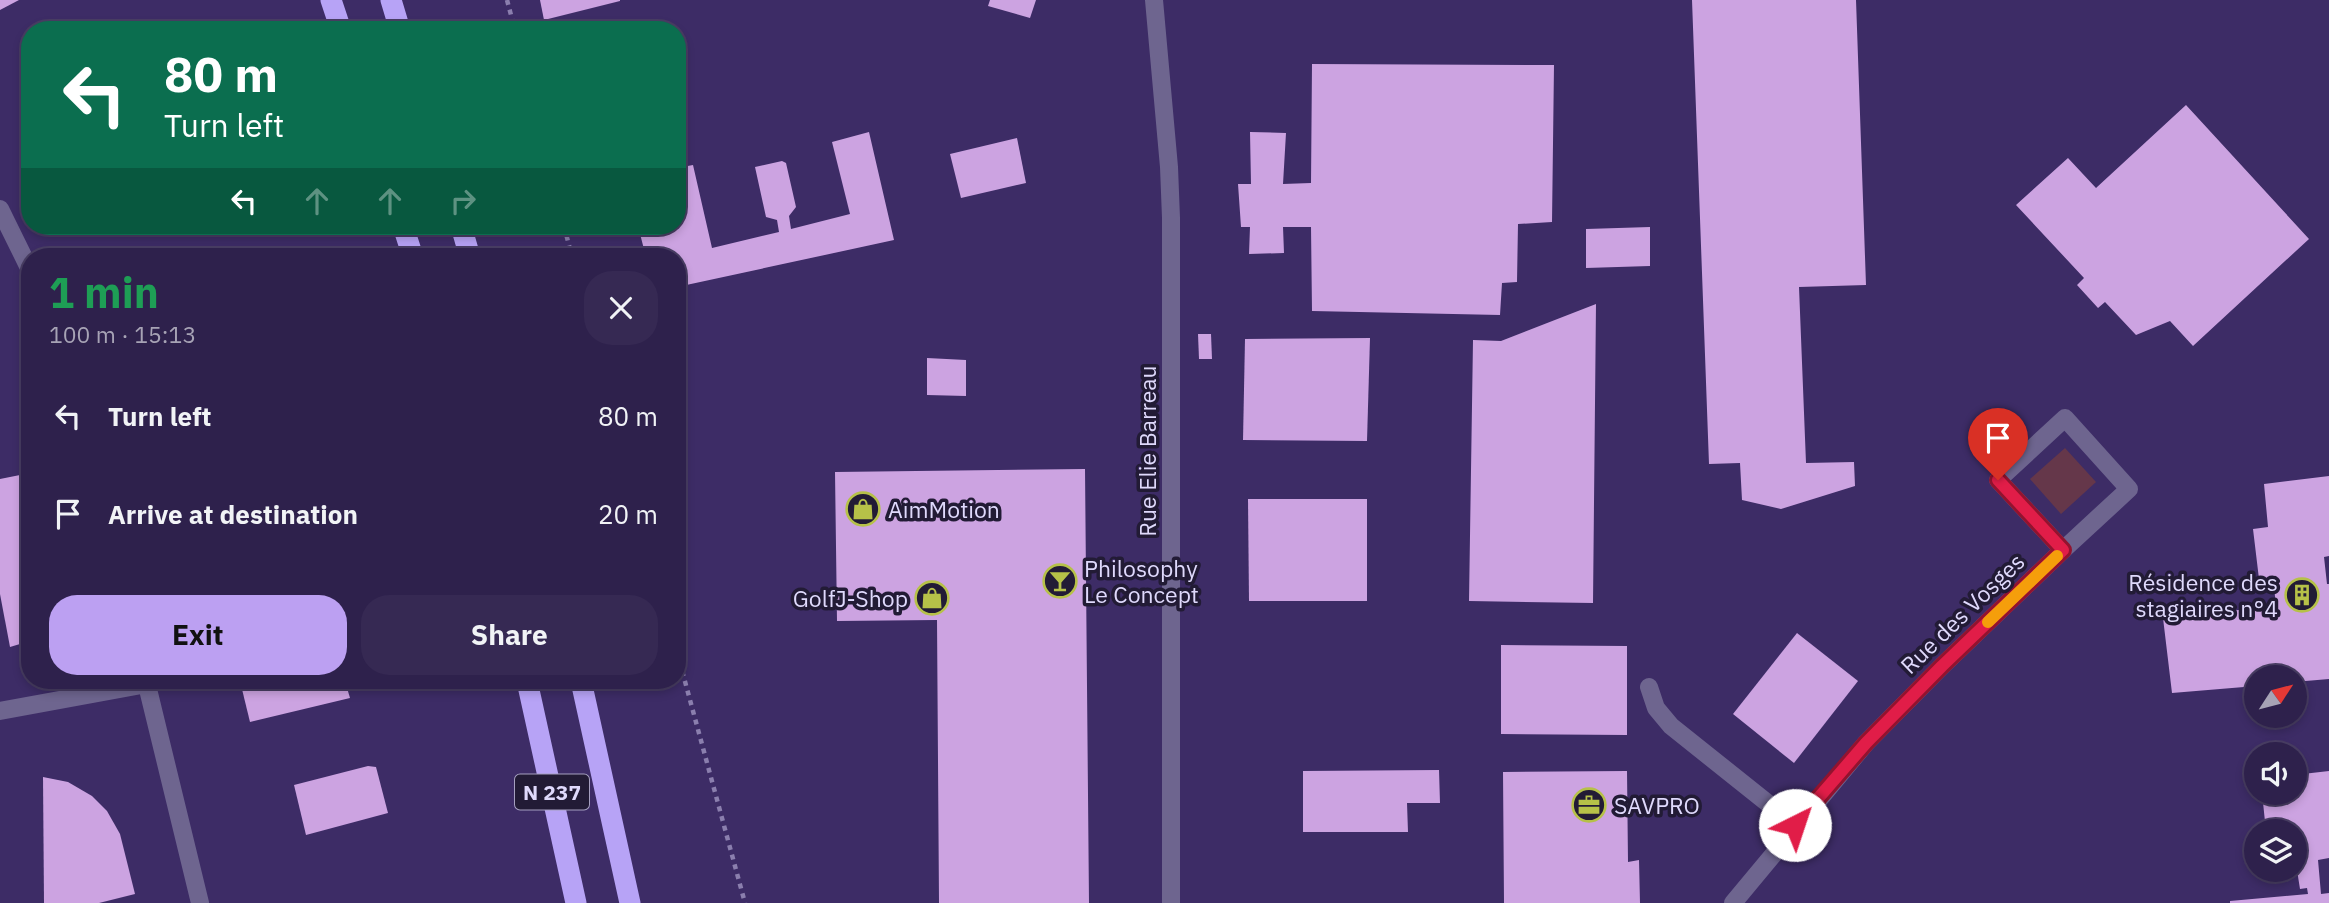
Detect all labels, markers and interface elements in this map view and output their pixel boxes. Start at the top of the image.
text: 80 m [164,42,278,105]
icon: left [49,49,140,140]
text: Turn left [164,104,284,146]
icon: left [225,182,263,220]
icon: ahead [298,182,336,220]
icon: ahead [371,182,409,220]
icon: right [444,182,482,220]
text: 1 min [49,265,159,320]
button: close [584,271,658,345]
text: 100 m · 15:13 [49,319,196,349]
street label: Rue Elie Barreau [1132,365,1162,537]
icon: left [49,397,87,435]
text: Turn left [108,399,211,433]
text: 80 m [598,399,658,433]
pin [1968,408,2028,480]
icon: arrive [1979,419,2017,457]
shop icon: AimMotion [844,490,882,528]
place label: AimMotion [888,494,1000,524]
icon: arrive [49,495,87,533]
text: Arrive at destination [108,497,358,531]
text: 20 m [598,497,658,531]
street label: Rue des Vosges [1894,546,2030,680]
place label: Philosophy Le Concept [1084,553,1199,609]
bar icon: Philosophy Le Concept [1041,562,1079,600]
place label: Résidence des stagiaires n°4 [2128,567,2278,623]
building icon: Résidence des stagiaires n°4 [2283,576,2321,614]
shop icon: GolfJ-Shop [913,579,951,617]
place label: GolfJ-Shop [793,583,908,613]
button: Exit [49,595,347,675]
button: Share [361,595,658,675]
north arrow [2244,665,2306,728]
map controls [2244,665,2307,882]
button: sound [2244,742,2307,805]
road number: N 237 [515,774,589,810]
office icon: SAVPRO [1570,786,1608,824]
position arrow [1758,788,1832,862]
place label: SAVPRO [1614,790,1700,820]
button: layers [2244,819,2307,882]

